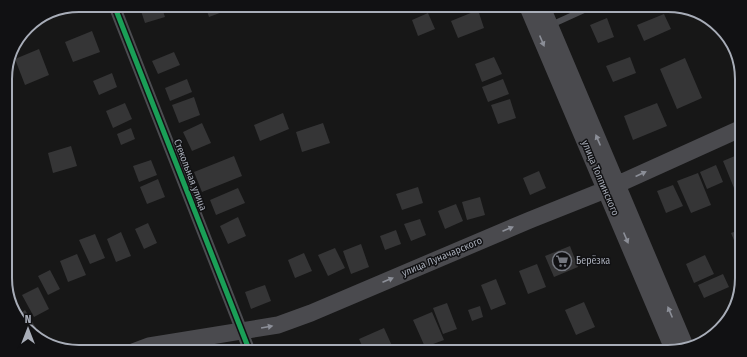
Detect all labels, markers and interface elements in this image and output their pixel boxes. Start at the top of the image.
one-way arrow [539,35,545,46]
one-way arrow [595,135,601,146]
street label: Стекольная улица [171,138,209,212]
street label: улица Толпинского [579,138,621,218]
one-way arrow [635,171,646,177]
one-way arrow [502,226,514,232]
one-way arrow [623,232,629,244]
street label: улица Луначарского [400,235,484,279]
supermarket icon: Берёзка [551,250,573,272]
place label: Берёзка [576,255,610,267]
one-way arrow [383,277,394,283]
one-way arrow [667,305,673,317]
north arrow [8,309,48,349]
text: N [25,313,31,326]
one-way arrow [261,324,273,330]

